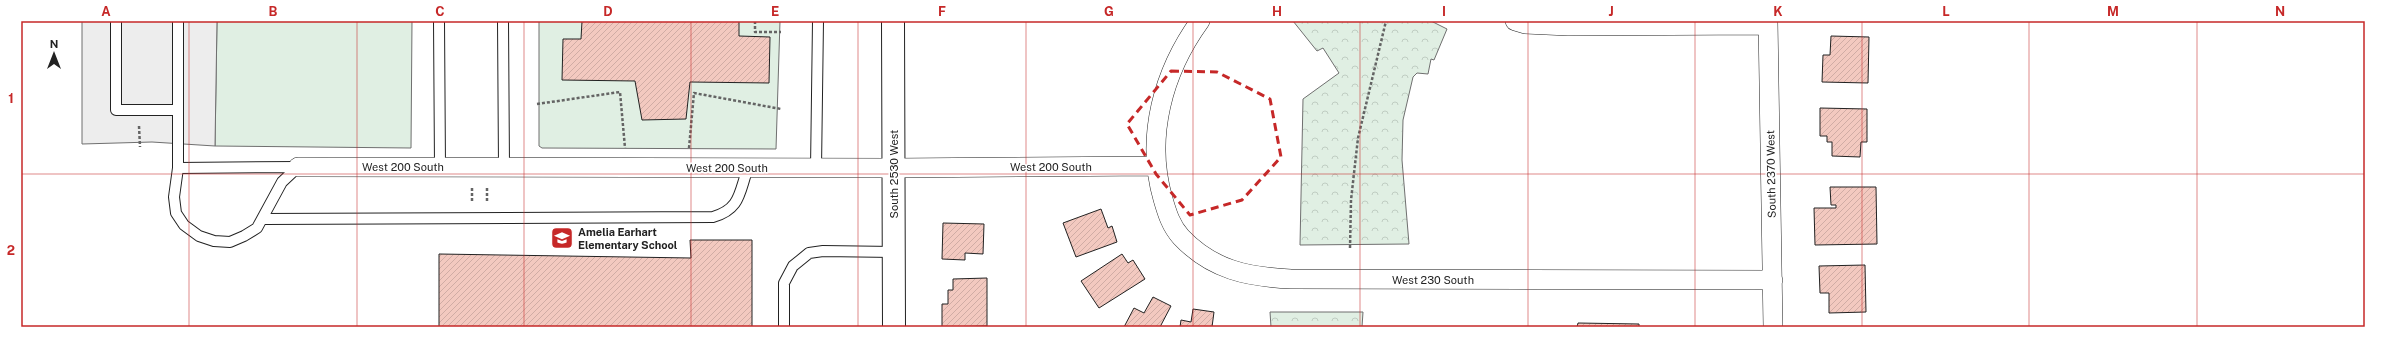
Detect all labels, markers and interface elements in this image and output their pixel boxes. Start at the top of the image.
text: A [101,4,111,19]
text: B [269,4,278,19]
text: C [435,4,445,19]
text: D [603,4,613,19]
text: E [771,4,779,19]
text: F [938,4,946,19]
text: G [1104,4,1114,19]
text: H [1272,4,1282,19]
text: I [1442,4,1446,19]
text: J [1608,4,1614,19]
text: K [1773,4,1783,19]
text: L [1942,4,1950,19]
text: M [2107,4,2119,19]
text: N [2275,4,2285,19]
north arrow [34,34,74,74]
text: N [50,38,58,50]
text: 1 [8,91,14,106]
street label: South 2530 West [888,130,900,218]
street label: South 2370 West [1764,130,1778,218]
street label: West 200 South [362,161,444,173]
street label: West 200 South [1010,161,1092,173]
street label: West 200 South [686,162,768,174]
school or university icon: Amelia Earhart Elementary School [549,225,575,251]
place label: Amelia Earhart Elementary School [578,226,678,251]
text: 2 [7,243,15,258]
street label: West 230 South [1392,274,1474,286]

